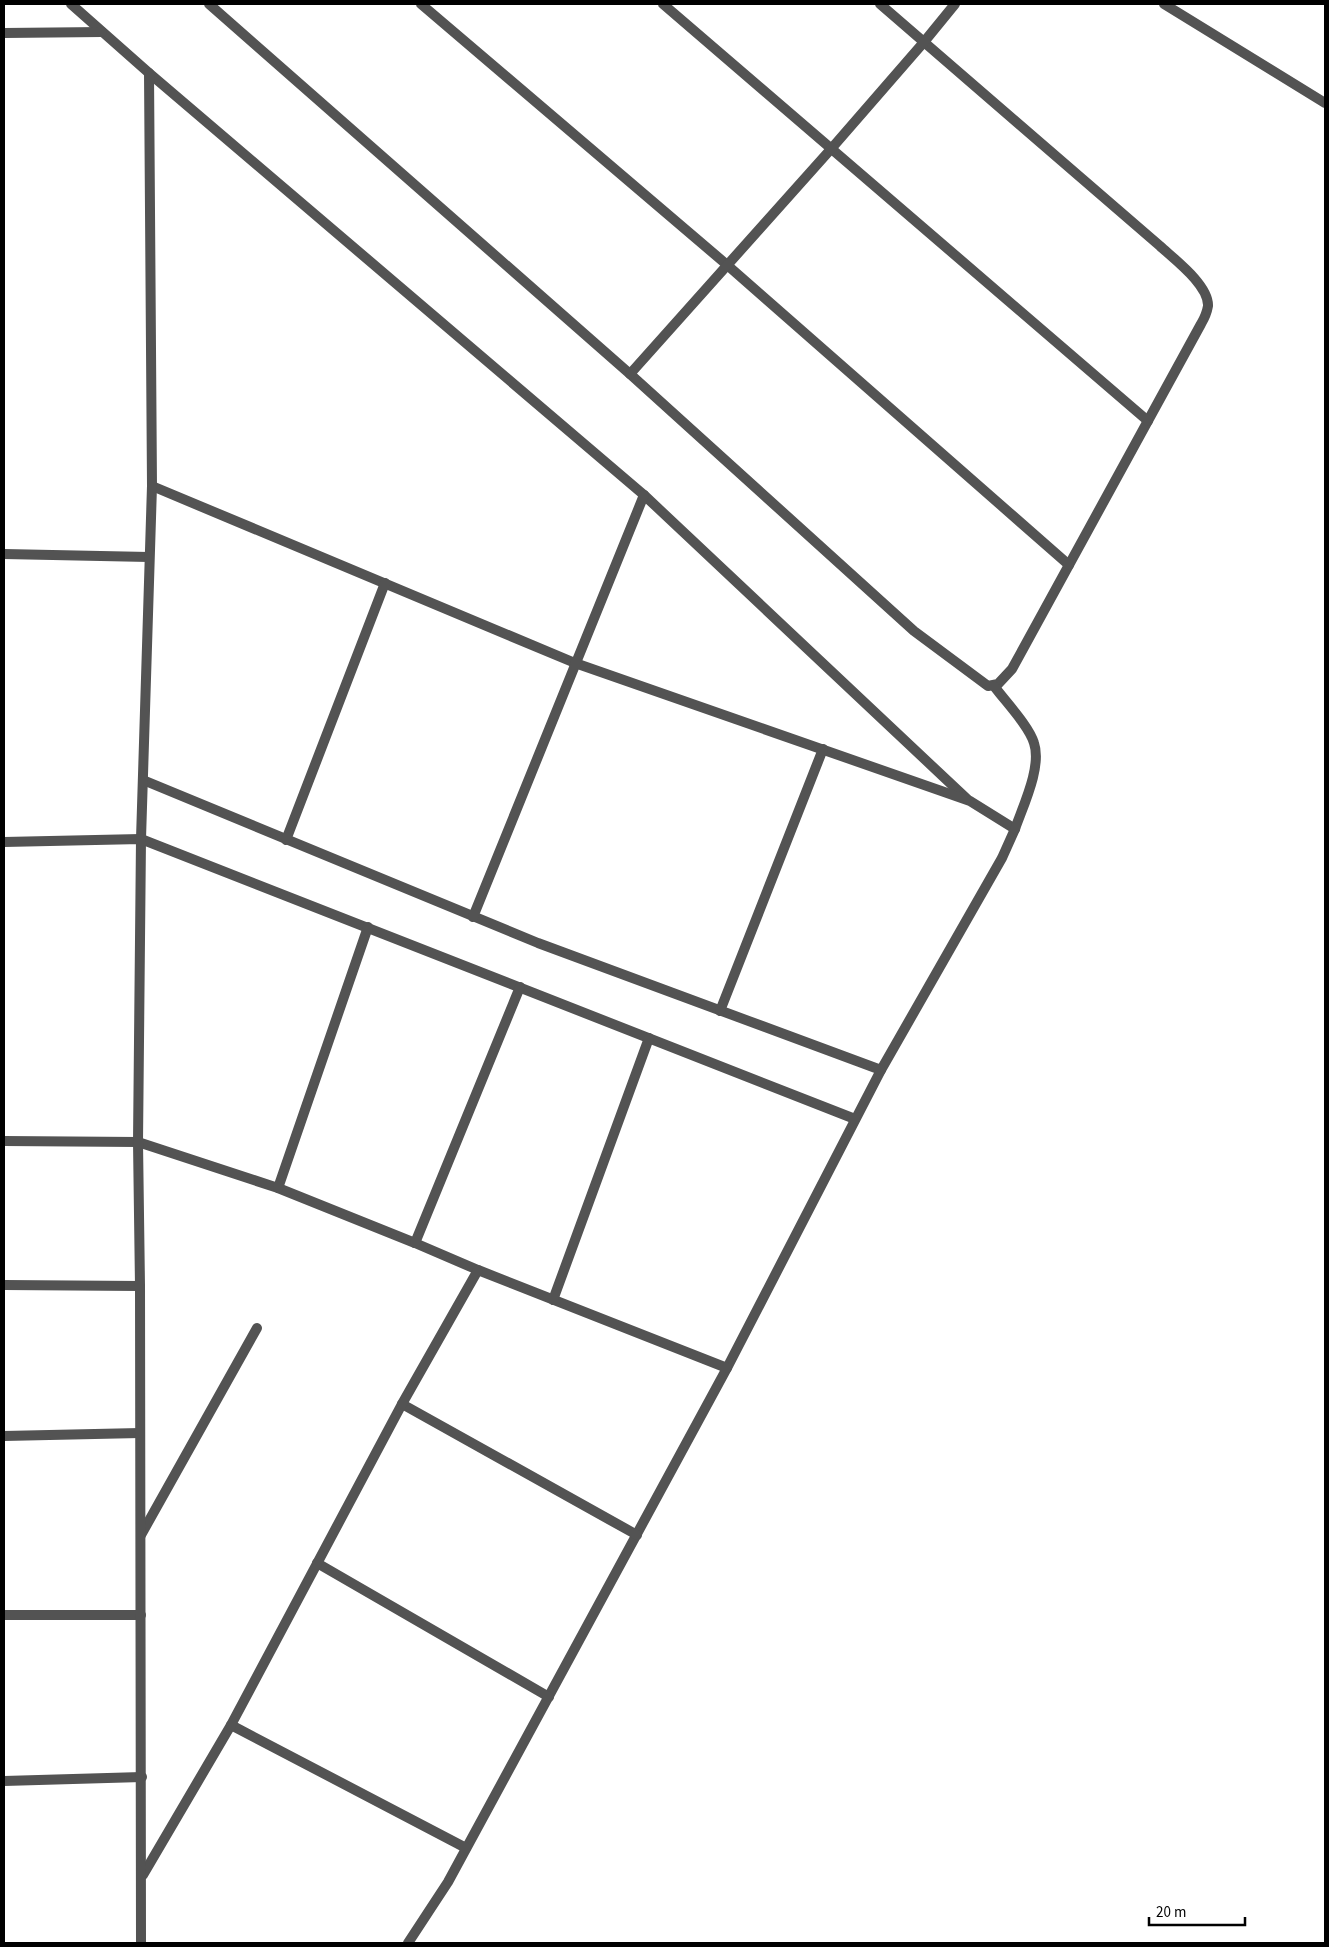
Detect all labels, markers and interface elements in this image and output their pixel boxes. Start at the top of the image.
scale bar [1149,1894,1245,1926]
text: 20 m [1156,1902,1186,1923]

